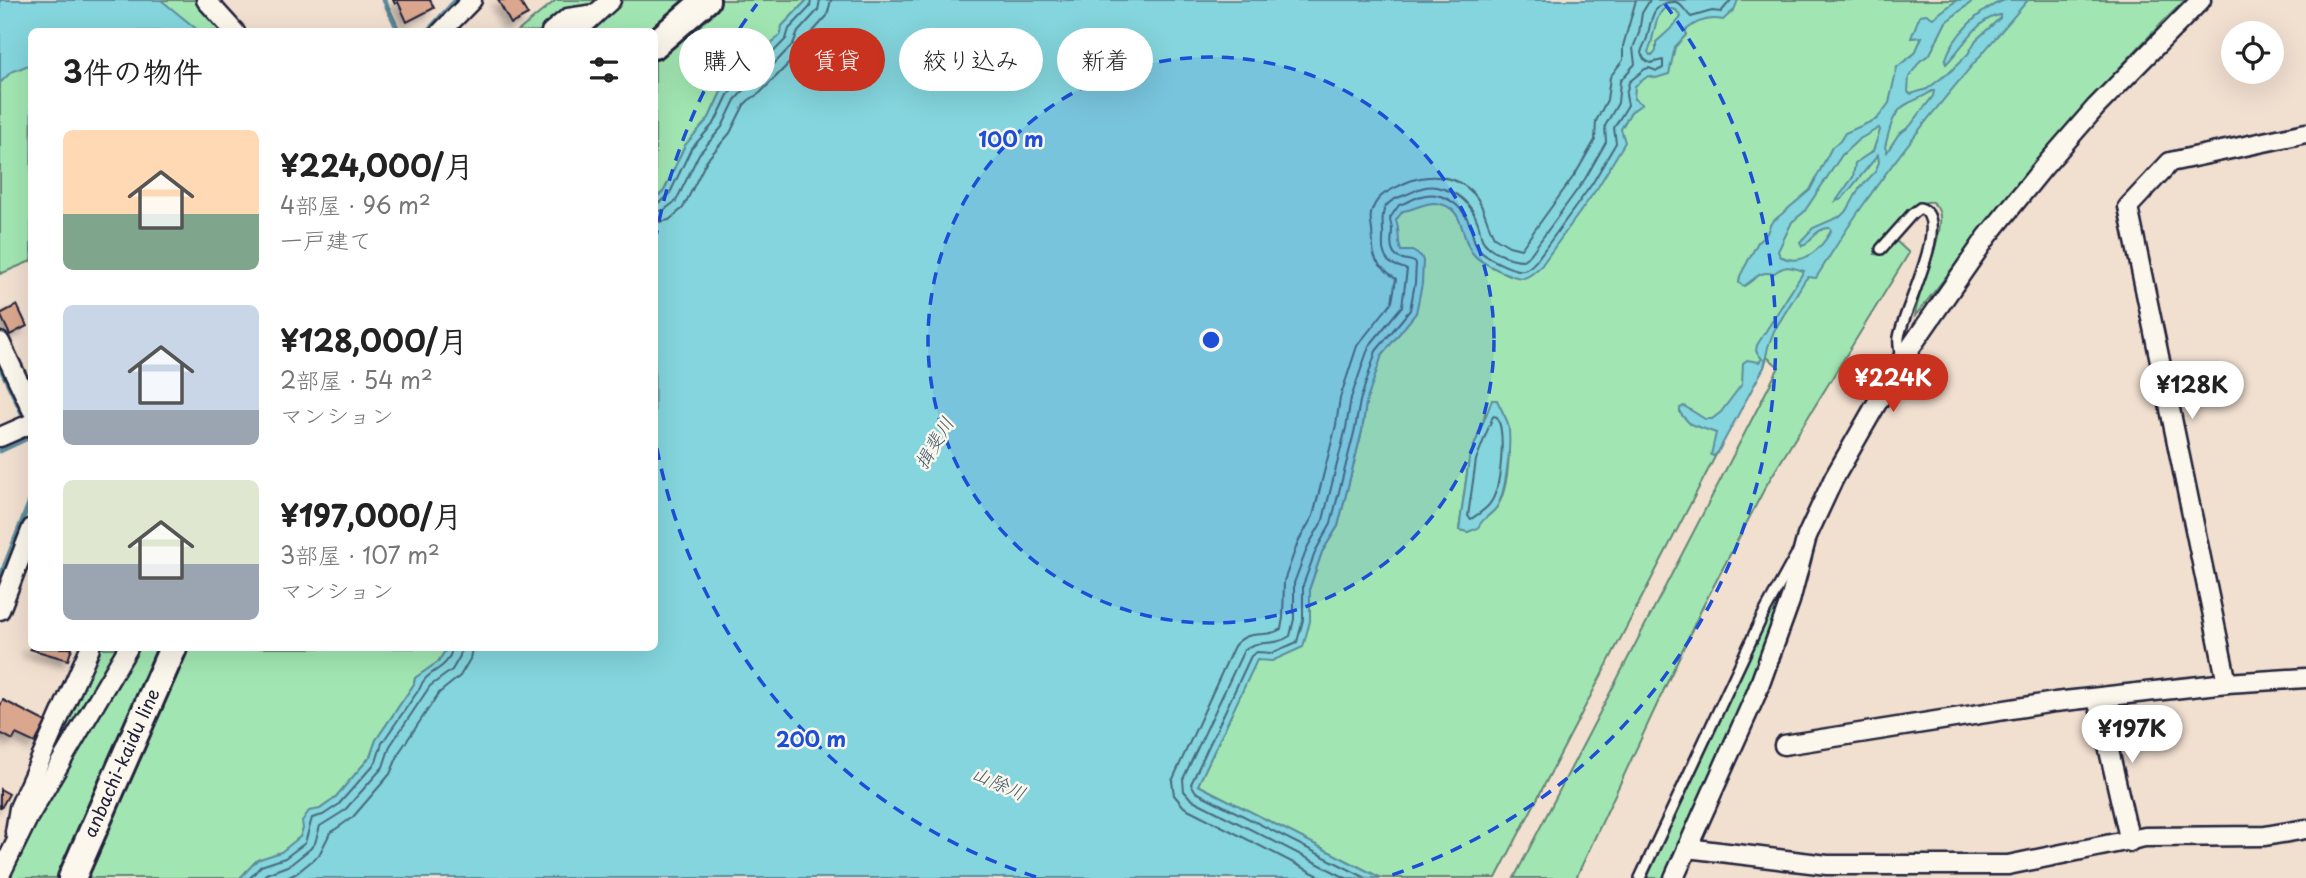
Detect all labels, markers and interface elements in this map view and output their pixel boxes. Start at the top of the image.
map controls [2221,21,2284,84]
button: locate [2221,21,2284,84]
chip: 購入 [679,28,775,91]
chip: 賃貸 [789,28,885,91]
chip: 絞り込み [899,28,1043,91]
chip: 新着 [1057,28,1153,91]
text: 3件の物件 [63,48,203,93]
icon: filters [585,51,623,89]
text: 100 m [978,122,1044,154]
text: ¥224,000/月 [280,142,474,187]
icon: home [119,158,203,242]
text: 4部屋 · 96 m² [280,187,431,222]
text: 一戸建て [280,222,372,257]
text: ¥128,000/月 [280,317,468,362]
centre of rings [1199,328,1223,352]
icon: home [119,333,203,417]
pin: ¥224K [1844,354,1942,414]
text: ¥224K [1854,359,1932,394]
text: 2部屋 · 54 m² [280,362,433,397]
pin: ¥128K [2143,362,2241,421]
text: ¥128K [2156,366,2228,401]
text: マンション [280,397,394,432]
water label: 揖斐川 [906,411,960,474]
text: ¥197,000/月 [280,492,462,537]
icon: home [119,508,203,592]
text: 3部屋 · 107 m² [280,537,440,572]
text: マンション [280,572,394,607]
street label: anbachi-kaidu line [76,683,166,841]
pin: ¥197K [2083,706,2181,765]
text: ¥197K [2098,710,2166,745]
text: 200 m [776,722,846,754]
water label: 山除川 [968,758,1031,806]

